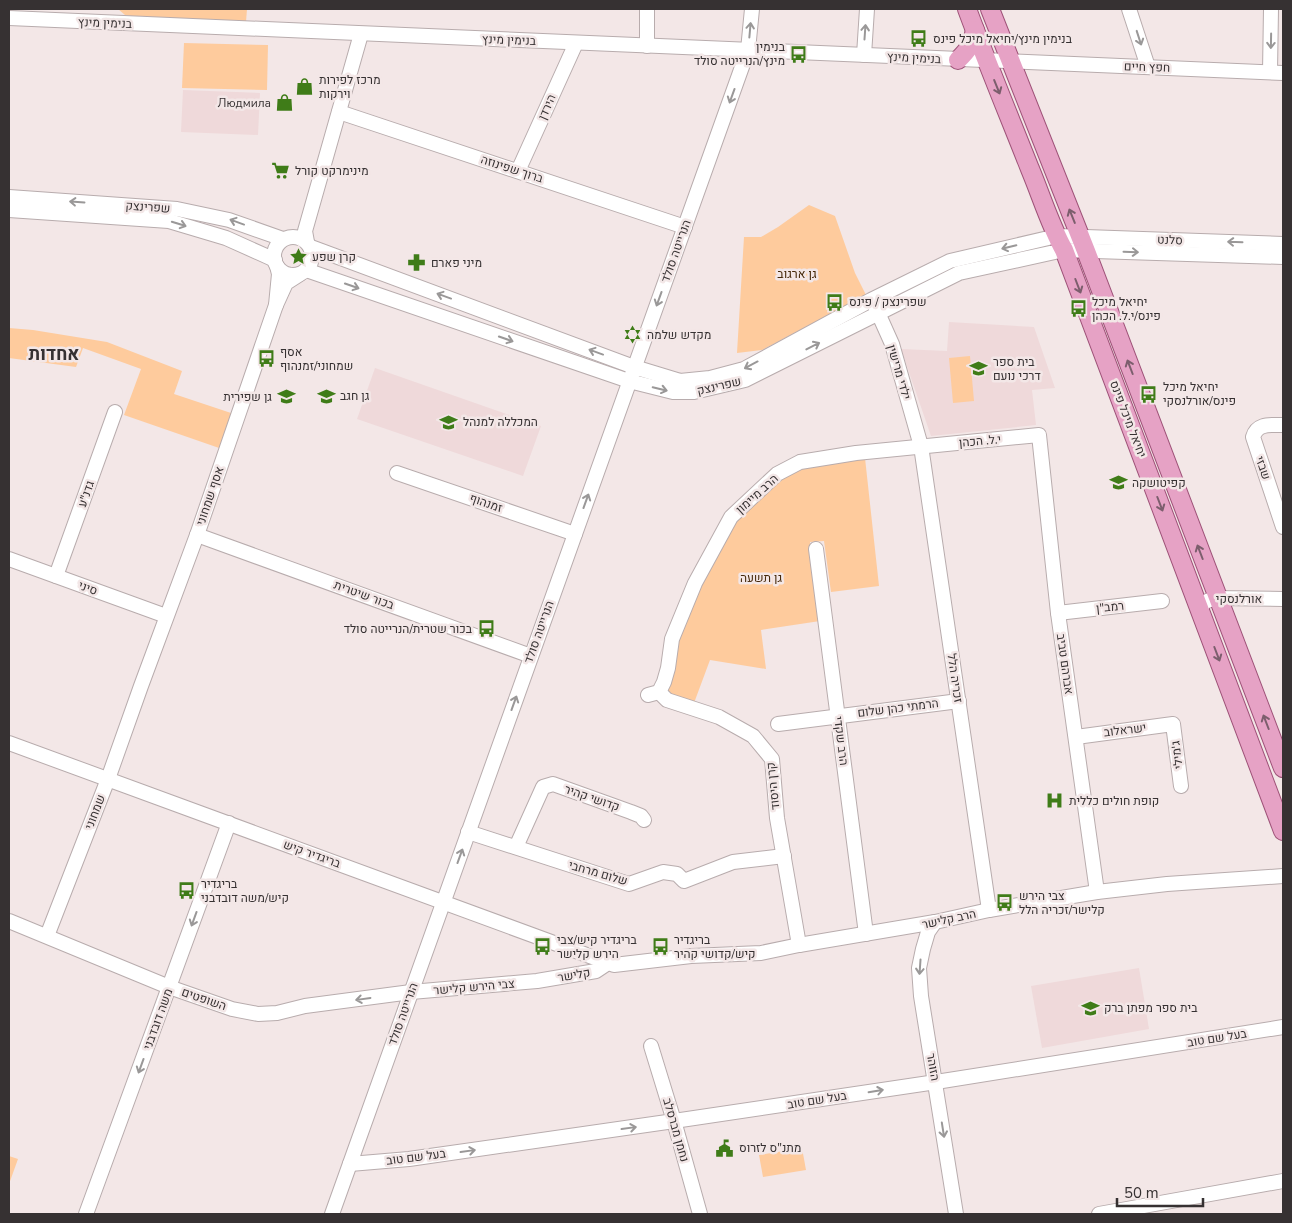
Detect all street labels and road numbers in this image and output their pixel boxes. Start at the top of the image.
street label: בנימין מינץ [78,14,133,32]
street label: בנימין מינץ [482,31,537,49]
street label: בנימין מינץ [887,49,942,67]
street label: חפץ חיים [1124,58,1170,76]
street label: הירדן [534,92,560,122]
street label: ברוך שפינוזה [479,151,546,187]
street label: שפרינצק [125,197,171,217]
street label: הנרייטה סולד [657,217,695,285]
street label: סלנט [1157,232,1183,248]
street label: ילדי מרישין [884,343,914,401]
street label: שפרינצק [695,373,743,399]
street label: יחיאל מיכל פינס [1106,378,1150,460]
street label: י.ל. הכהן [958,431,1002,451]
street label: שבזי [1252,454,1274,482]
street label: אסף שמחוני [192,464,228,528]
street label: הרב מיימון [732,471,782,517]
street label: גדנ"ע [74,478,98,509]
street label: זמנהוף [467,490,505,516]
street label: סיני [76,577,100,599]
street label: בכור שיטרית [332,577,397,613]
street label: אורלנסקי [1216,591,1262,607]
street label: הנרייטה סולד [520,598,558,666]
street label: רמב"ן [1095,598,1125,616]
street label: אברהם טביב [1053,633,1077,696]
street label: זכריה הלל [944,652,966,704]
street label: הרמתי כהן שלום [857,695,939,721]
street label: הרב שקדי [830,716,852,766]
street label: ישראלוב [1103,719,1147,741]
street label: ג'מילי [1167,740,1187,770]
street label: קרן היסוד [763,761,783,811]
street label: קדושי קהיר [562,781,622,815]
street label: שמחוני [81,792,109,832]
street label: בריגדיר קיש [281,836,344,872]
street label: שלום מרחבי [567,857,629,889]
street label: הרב קלישר [920,905,978,933]
street label: קלישר [557,964,591,986]
street label: צבי הירש קלישר [433,975,516,999]
street label: הנרייטה סולד [384,980,422,1048]
street label: השופטים [180,984,228,1014]
street label: משה דובדבני [140,986,176,1052]
street label: בעל שם טוב [1186,1025,1249,1051]
street label: הזוהר [923,1052,943,1082]
street label: בעל שם טוב [786,1087,849,1113]
street label: נחמן מברסלב [659,1096,693,1164]
street label: בעל שם טוב [385,1145,447,1169]

